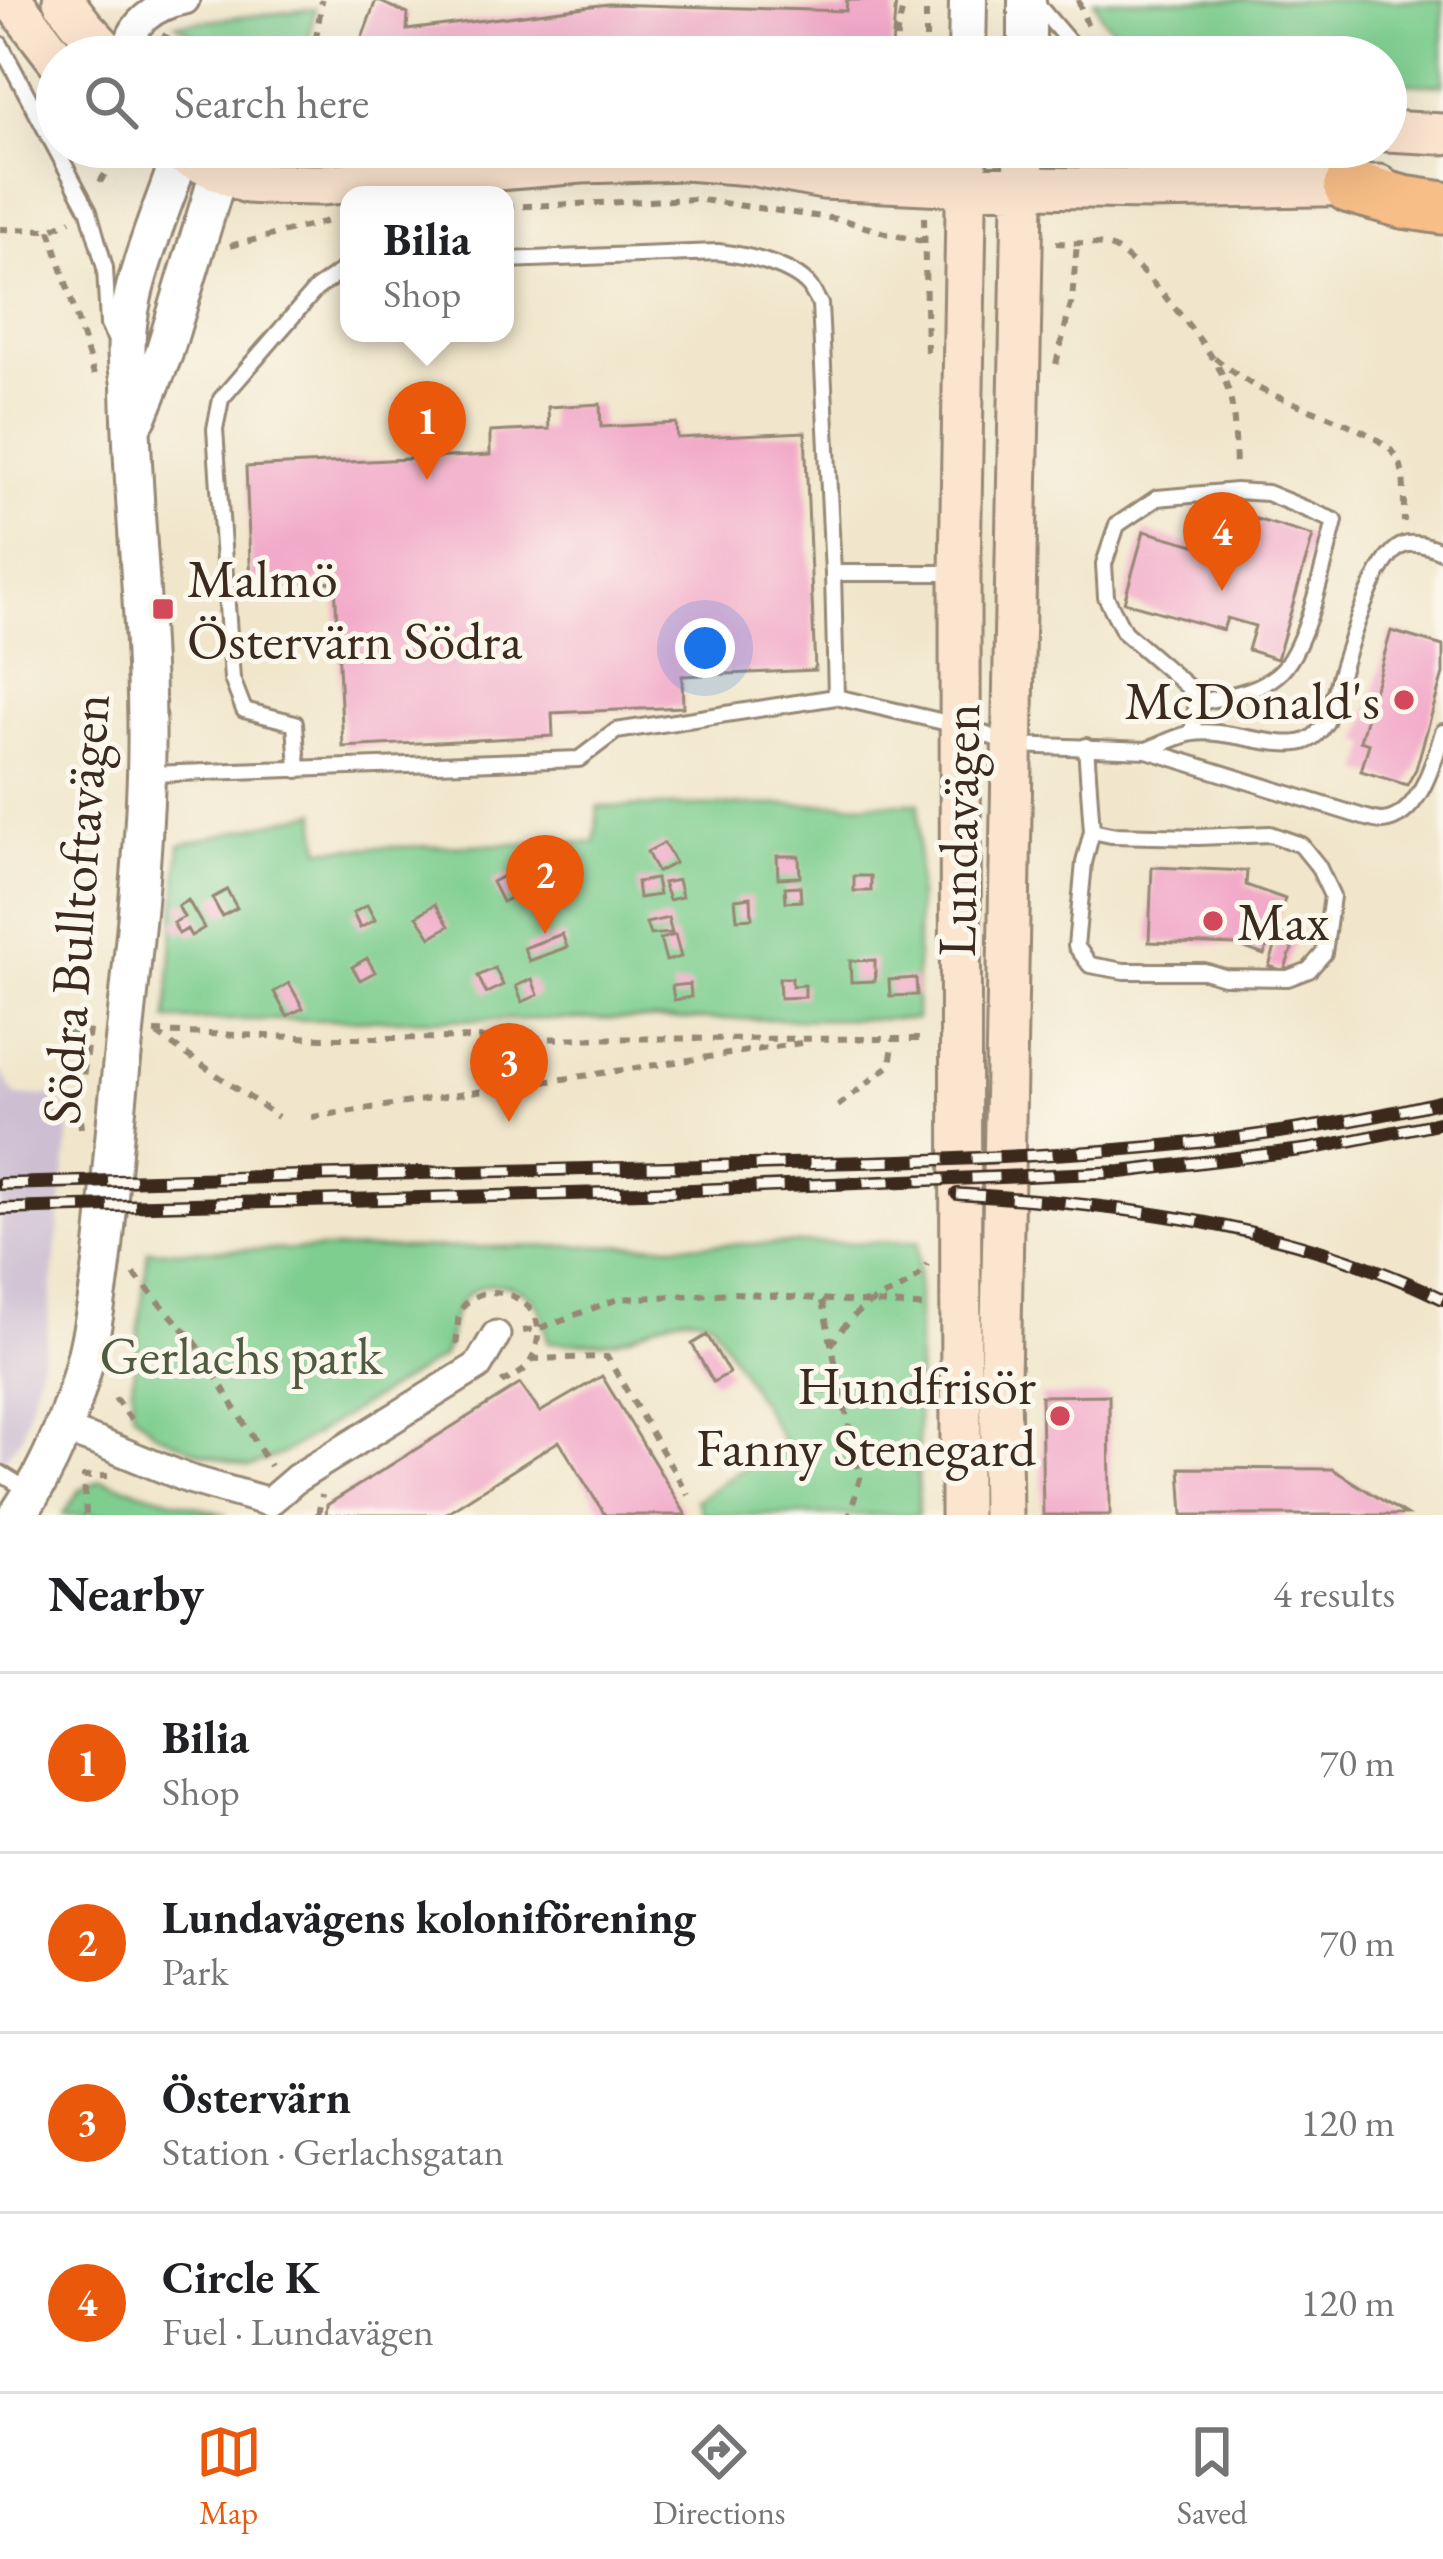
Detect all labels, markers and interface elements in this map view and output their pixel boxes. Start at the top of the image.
search box [36,36,1407,168]
icon: search [78,69,144,135]
text: Search here [174,73,369,131]
popup [340,186,514,342]
text: Bilia [383,210,471,268]
text: Shop [383,268,461,319]
pin: 1 [388,381,466,480]
pin: 4 [1183,492,1261,591]
place label: Malmö Östervärn Södra [187,543,523,675]
marker: Malmö Östervärn Södra [150,596,176,622]
your location [675,618,735,678]
place label: McDonald's [1124,665,1380,735]
marker: McDonald's [1391,687,1417,713]
street label: Södra Bulltoftavägen [25,691,125,1127]
street label: Lundavägen [921,703,995,957]
pin: 2 [506,835,584,934]
place label: Max [1237,886,1329,956]
marker: Max [1200,908,1226,934]
pin: 3 [470,1023,548,1122]
park label: Gerlachs park [100,1320,383,1390]
place label: Hundfrisör Fanny Stenegard [696,1350,1037,1482]
marker: Hundfrisör Fanny Stenegard [1047,1403,1073,1429]
text: Nearby [48,1560,204,1626]
text: 4 results [1273,1568,1395,1619]
text: Bilia [162,1708,249,1766]
text: 1 [77,1737,97,1788]
text: 70 m [1319,1737,1395,1788]
text: Shop [162,1766,240,1817]
text: Lundavägens koloniförening [162,1888,696,1946]
text: 2 [77,1917,97,1968]
text: 70 m [1319,1917,1395,1968]
text: Park [162,1946,228,1997]
text: Östervärn [162,2068,351,2126]
text: 3 [77,2097,97,2148]
text: 120 m [1301,2097,1395,2148]
text: Station · Gerlachsgatan [162,2126,504,2177]
text: Circle K [162,2248,319,2306]
text: 4 [77,2277,97,2328]
text: 120 m [1301,2277,1395,2328]
text: Fuel · Lundavägen [162,2306,434,2357]
tab: Map [196,2419,262,2534]
tab: Directions [653,2419,786,2534]
tab: Saved [1177,2419,1247,2534]

